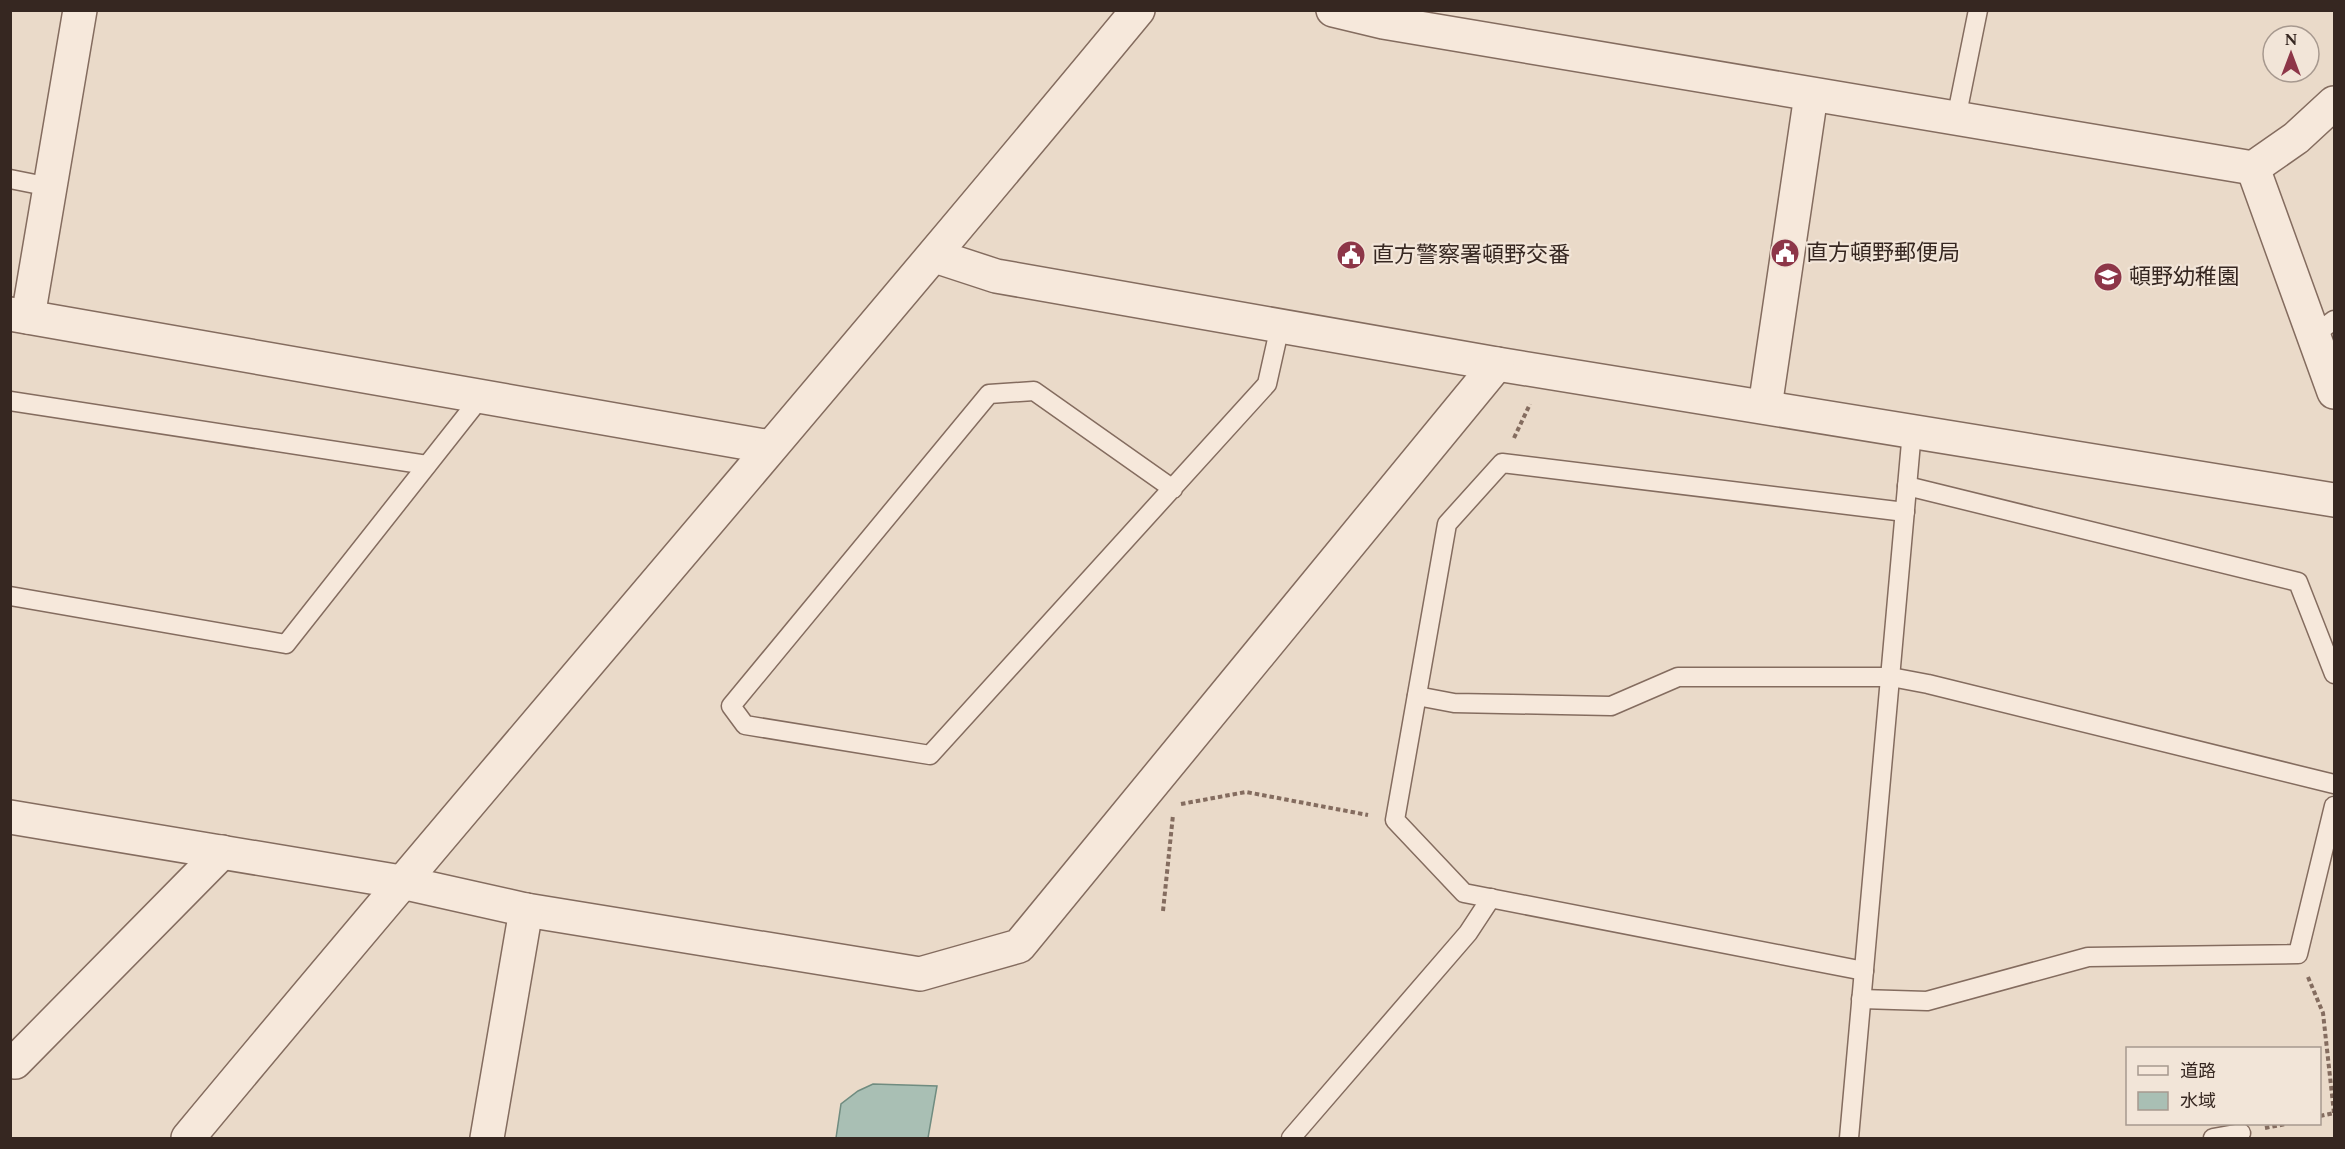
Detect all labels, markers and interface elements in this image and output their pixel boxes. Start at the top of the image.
north arrow [2261,24,2321,84]
text: N [2284,28,2298,52]
public building icon: 直方頓野郵便局 [1769,237,1801,269]
place label: 直方頓野郵便局 [1806,237,1960,270]
public building icon: 直方警察署頓野交番 [1335,239,1367,271]
place label: 直方警察署頓野交番 [1372,239,1570,272]
school or university icon: 頓野幼稚園 [2092,261,2124,293]
place label: 頓野幼稚園 [2129,261,2239,294]
legend [2126,1047,2321,1125]
text: 道路 [2180,1058,2216,1085]
text: 水域 [2180,1088,2216,1115]

